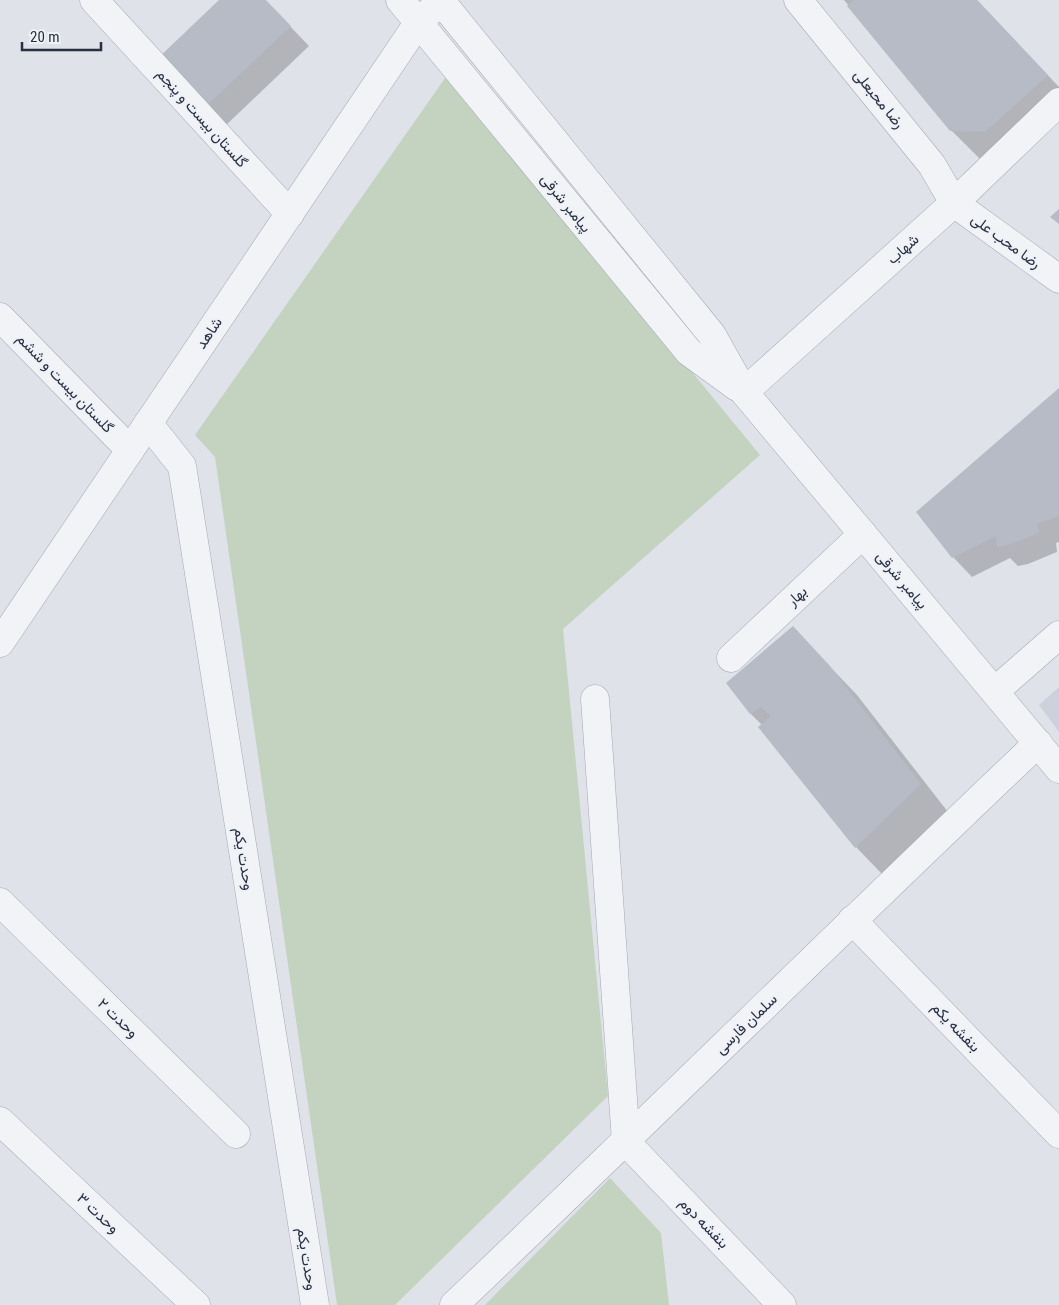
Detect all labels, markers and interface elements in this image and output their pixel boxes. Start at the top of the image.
scale bar [22,20,101,52]
text: 20 m [30,28,60,46]
street label: گلستان بیست و پنجم [152,65,251,172]
street label: رضا محبعلی [849,66,908,133]
street label: پیامبر شرقی [536,170,595,237]
street label: رضا محب علی [967,210,1044,273]
street label: شهاب [883,230,923,268]
street label: شاهد [192,314,226,352]
street label: گلستان بیست و ششم [12,329,117,437]
street label: پیامبر شرقی [872,547,931,613]
street label: بهار [782,582,811,610]
street label: وحدت یکم [229,826,258,892]
street label: سلمان فارسی [711,990,781,1059]
street label: وحدت ۲ [94,994,142,1042]
street label: بنفشه یکم [927,998,984,1056]
street label: وحدت ۳ [73,1189,123,1237]
street label: بنفشه دوم [675,1194,733,1253]
street label: وحدت یکم [292,1226,321,1292]

